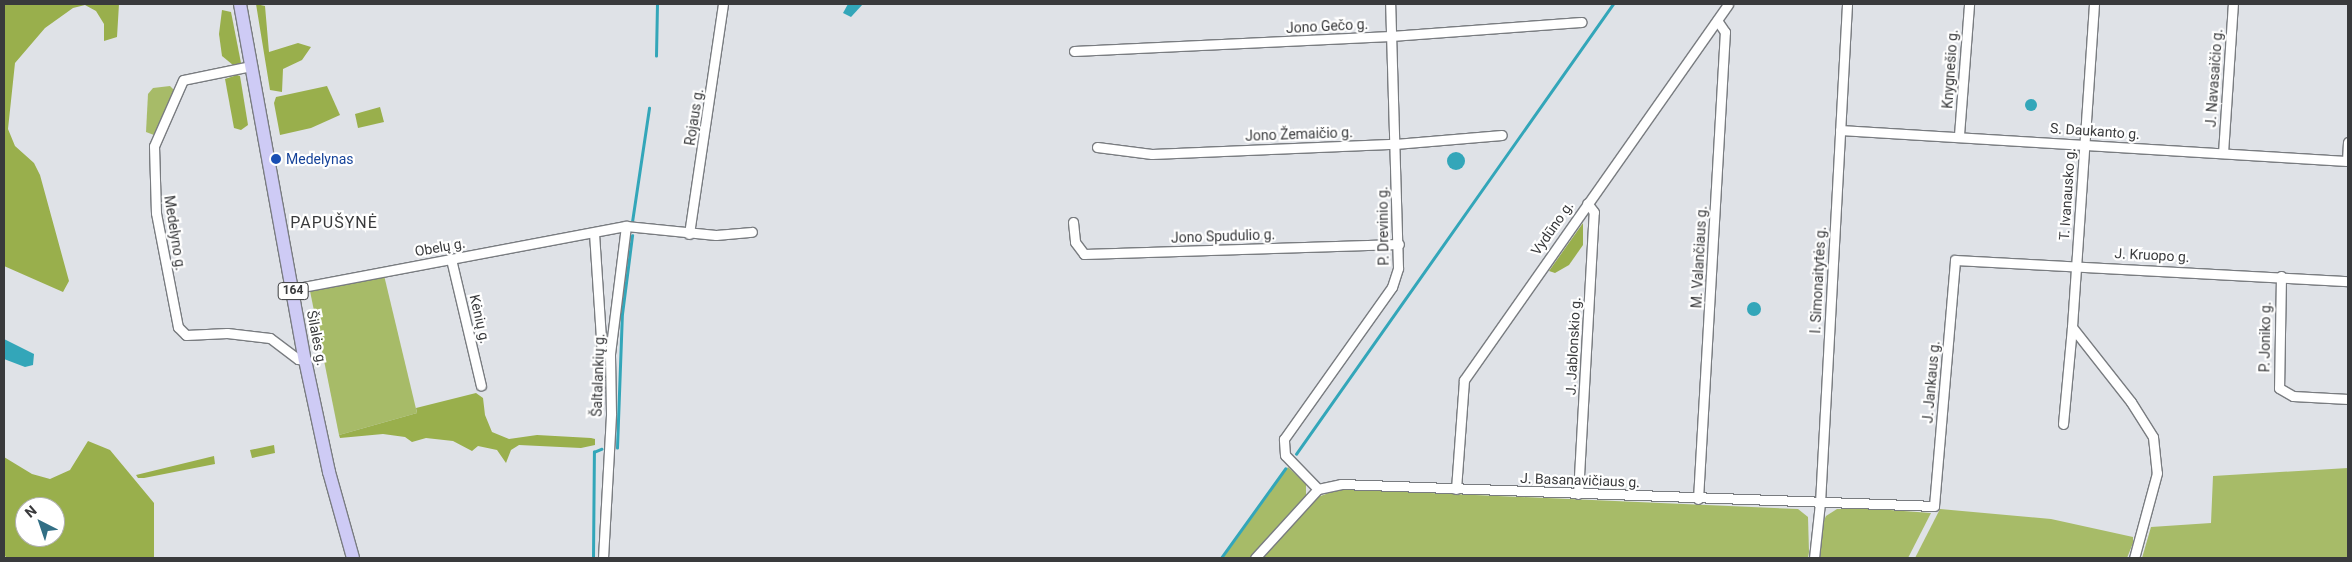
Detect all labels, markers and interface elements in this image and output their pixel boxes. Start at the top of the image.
street label: Jono Gečo g. [1286,15,1368,37]
street label: J. Navasaičio g. [2202,28,2226,128]
street label: Knygnešio g. [1939,29,1961,109]
street label: Rojaus g. [681,87,707,147]
street label: S. Daukanto g. [2050,119,2140,143]
street label: Jono Žemaičio g. [1245,124,1353,144]
street label: T. Ivanausko g. [2055,147,2079,241]
place label: Medelynas [286,151,354,167]
marker: Medelynas [270,153,282,165]
street label: P. Drevinio g. [1374,186,1392,266]
street label: Medelyno g. [161,194,189,272]
street label: Vydūno g. [1527,198,1577,258]
street label: M. Valančiaus g. [1688,205,1710,309]
district label: PAPUŠYNĖ [289,213,379,233]
street label: Jono Spudulio g. [1171,226,1275,246]
street label: I. Simonaitytės g. [1807,226,1829,334]
street label: Obelų g. [413,234,467,260]
street label: J. Kruopo g. [2114,245,2190,265]
road number: 164 [277,282,309,300]
street label: Kėnių g. [466,293,494,345]
street label: J. Jablonskio g. [1562,297,1584,395]
street label: P. Joniko g. [2256,301,2274,373]
street label: Šilalės g. [303,309,331,367]
street label: Šaltalankių g. [588,333,608,417]
street label: J. Jankaus g. [1919,340,1943,424]
street label: J. Basanavičiaus g. [1520,470,1640,490]
north arrow [15,497,65,547]
text: N [22,502,40,521]

